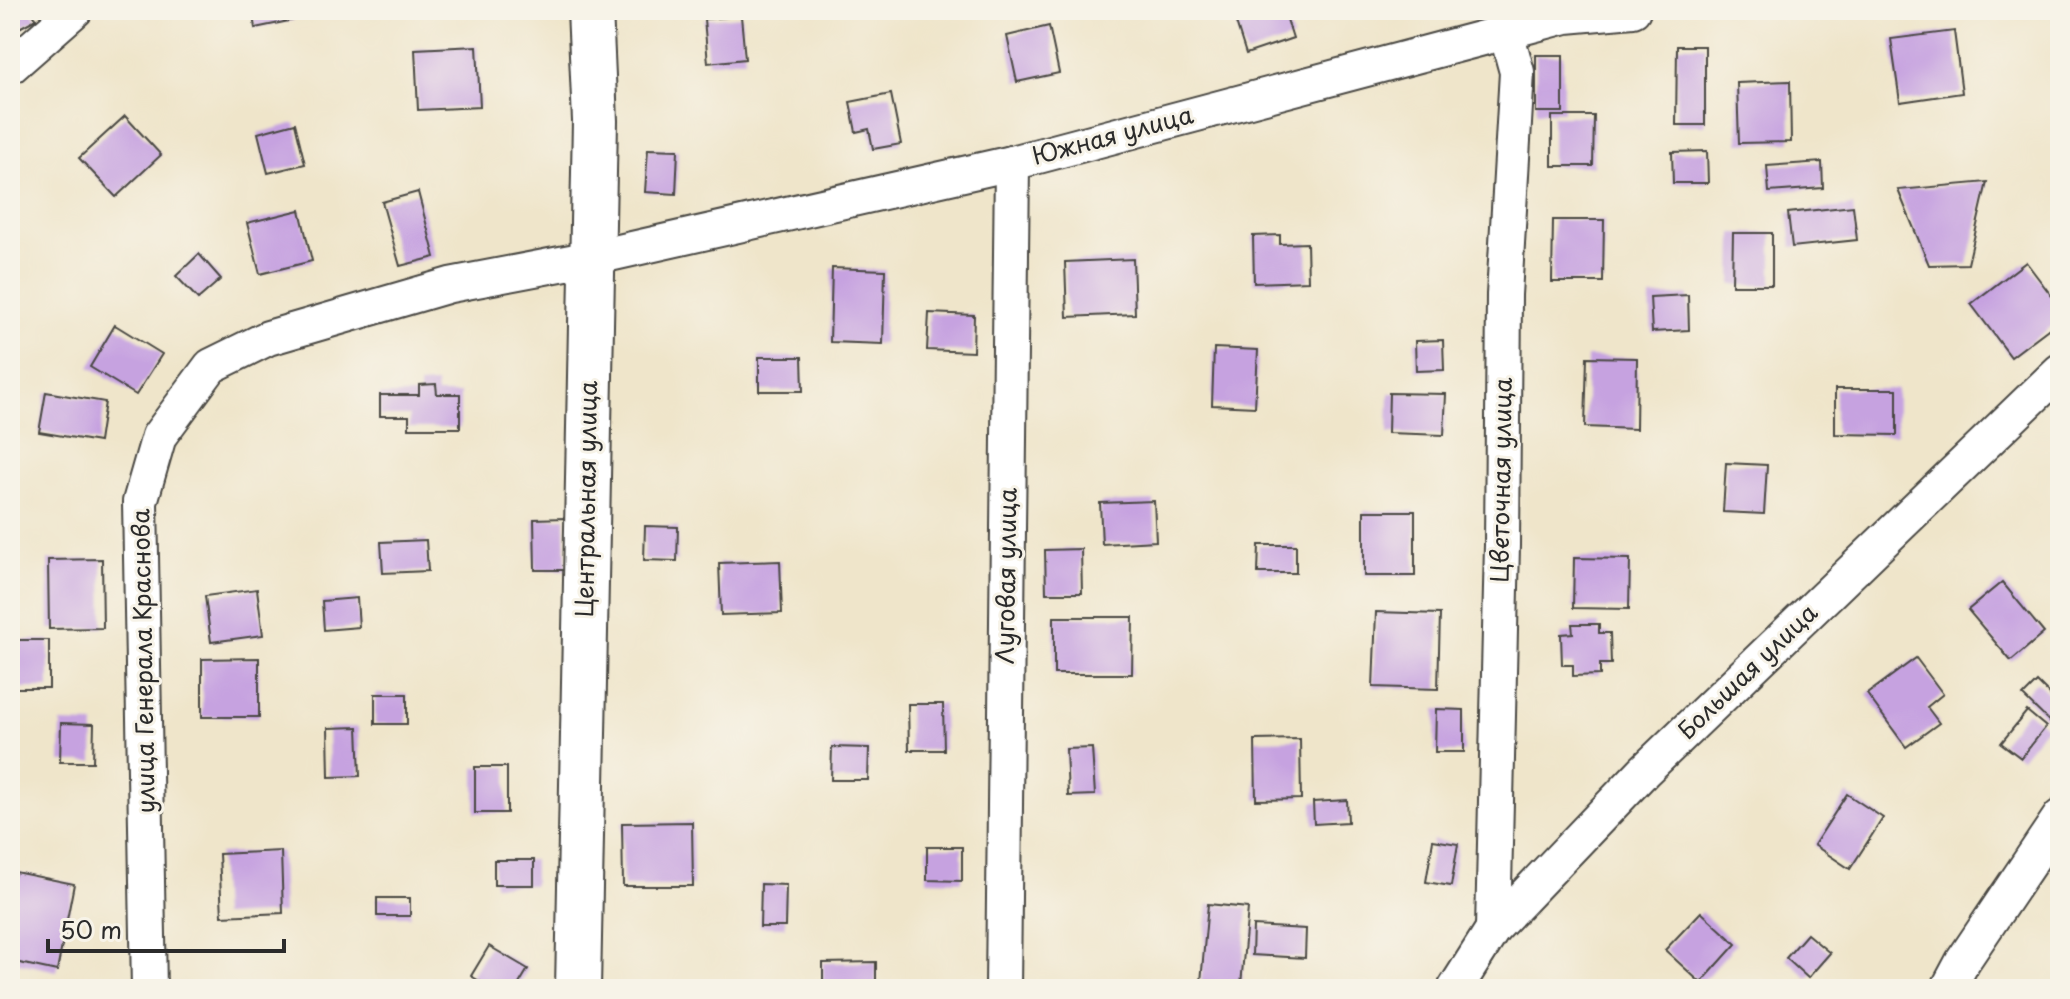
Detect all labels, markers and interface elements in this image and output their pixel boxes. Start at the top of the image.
street label: Южная улица [1028,95,1197,173]
street label: Цветочная улица [1480,377,1520,583]
street label: Центральная улица [565,380,605,618]
street label: Луговая улица [985,487,1025,665]
street label: улица Генерала Краснова [121,508,163,814]
street label: Большая улица [1669,594,1825,747]
scale bar [48,903,284,953]
text: 50 m [60,911,122,947]

